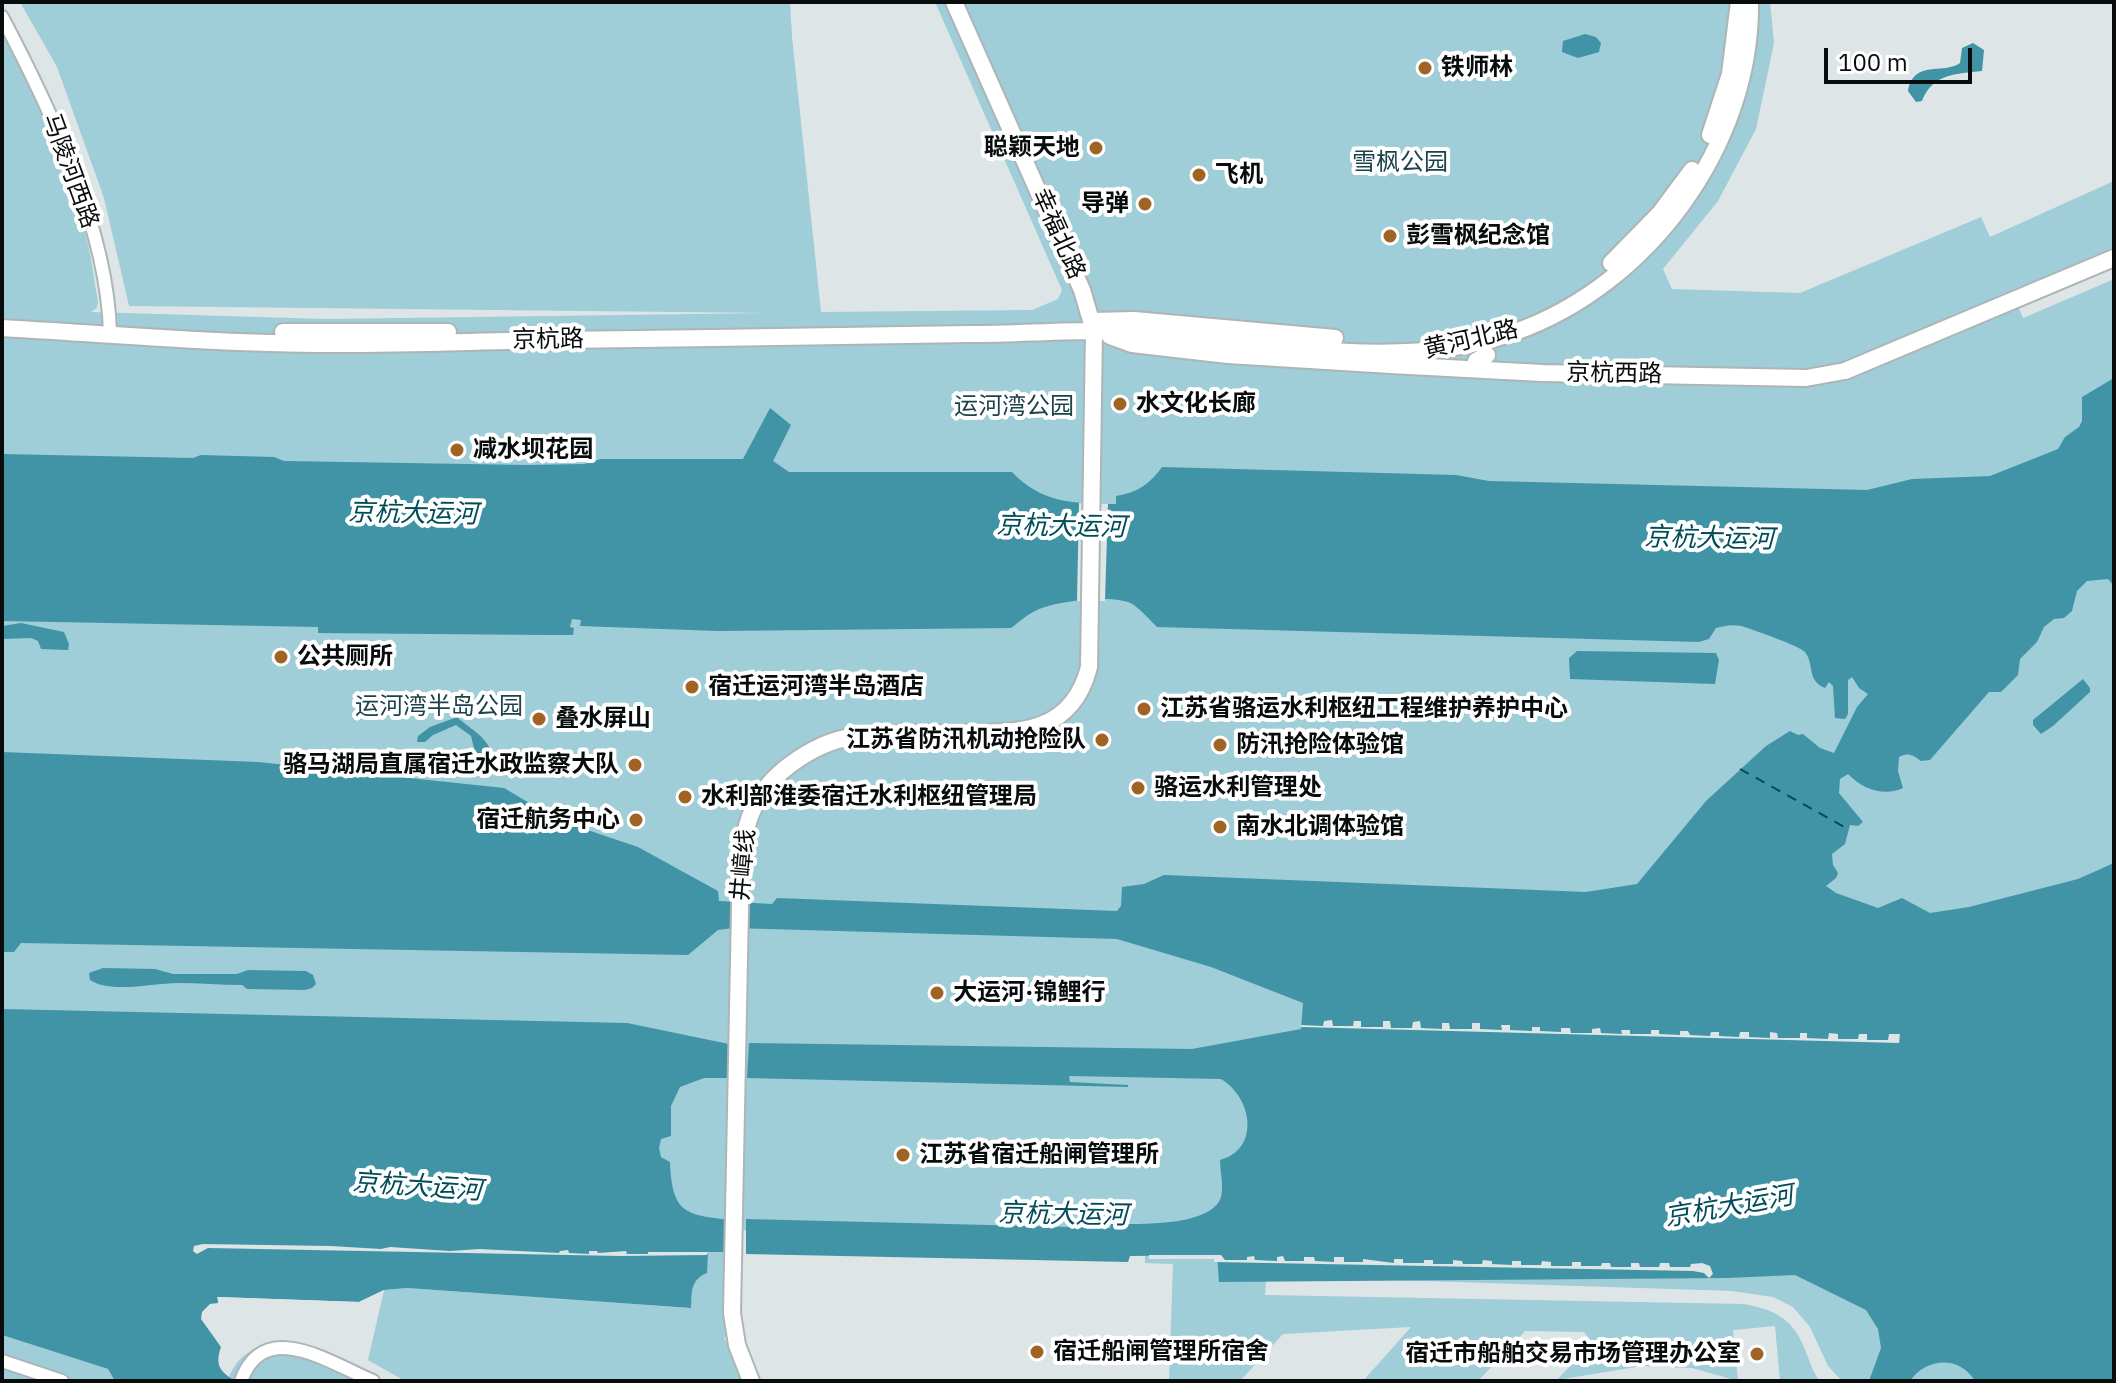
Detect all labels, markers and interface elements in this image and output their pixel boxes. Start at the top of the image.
scale bar [1828,32,1976,82]
text: 100 m [1838,46,1908,78]
place label: 铁师林 [1441,54,1513,82]
marker: 铁师林 [1416,59,1434,77]
street label: 马陵河西路 [36,110,104,232]
place label: 聪颖天地 [984,134,1080,162]
marker: 聪颖天地 [1087,139,1105,157]
park label: 雪枫公园 [1352,149,1448,177]
place label: 飞机 [1215,161,1263,189]
marker: 飞机 [1190,166,1208,184]
street label: 幸福北路 [1025,184,1091,284]
place label: 导弹 [1081,190,1129,218]
marker: 导弹 [1136,195,1154,213]
place label: 彭雪枫纪念馆 [1406,222,1550,250]
marker: 彭雪枫纪念馆 [1381,227,1399,245]
street label: 黄河北路 [1421,315,1521,365]
street label: 京杭路 [512,325,584,355]
street label: 京杭西路 [1566,359,1662,389]
place label: 水文化长廊 [1136,390,1256,418]
park label: 运河湾公园 [954,393,1074,421]
marker: 水文化长廊 [1111,395,1129,413]
place label: 减水坝花园 [473,436,593,464]
marker: 减水坝花园 [448,441,466,459]
water label: 京杭大运河 [348,497,478,531]
water label: 京杭大运河 [996,510,1126,544]
water label: 京杭大运河 [1644,522,1774,556]
place label: 公共厕所 [297,643,393,671]
marker: 公共厕所 [272,648,290,666]
place label: 宿迁运河湾半岛酒店 [708,673,924,701]
marker: 宿迁运河湾半岛酒店 [683,678,701,696]
park label: 运河湾半岛公园 [355,693,523,721]
place label: 江苏省骆运水利枢纽工程维护养护中心 [1160,695,1568,723]
marker: 江苏省骆运水利枢纽工程维护养护中心 [1135,700,1153,718]
place label: 叠水屏山 [555,705,651,733]
marker: 叠水屏山 [530,710,548,728]
place label: 江苏省防汛机动抢险队 [846,726,1086,754]
marker: 江苏省防汛机动抢险队 [1093,731,1111,749]
place label: 防汛抢险体验馆 [1236,731,1404,759]
marker: 防汛抢险体验馆 [1211,736,1229,754]
place label: 骆马湖局直属宿迁水政监察大队 [283,751,619,779]
marker: 骆马湖局直属宿迁水政监察大队 [626,756,644,774]
place label: 骆运水利管理处 [1154,774,1322,802]
marker: 骆运水利管理处 [1129,779,1147,797]
place label: 水利部淮委宿迁水利枢纽管理局 [701,783,1037,811]
marker: 水利部淮委宿迁水利枢纽管理局 [676,788,694,806]
place label: 宿迁航务中心 [476,806,620,834]
marker: 宿迁航务中心 [627,811,645,829]
place label: 南水北调体验馆 [1236,813,1404,841]
marker: 南水北调体验馆 [1211,818,1229,836]
street label: 井嶂线 [727,828,761,902]
place label: 大运河·锦鲤行 [953,979,1106,1007]
marker: 大运河·锦鲤行 [928,984,946,1002]
place label: 江苏省宿迁船闸管理所 [919,1141,1159,1169]
marker: 江苏省宿迁船闸管理所 [894,1146,912,1164]
water label: 京杭大运河 [351,1167,483,1207]
water label: 京杭大运河 [1662,1180,1796,1234]
water label: 京杭大运河 [998,1198,1128,1232]
place label: 宿迁船闸管理所宿舍 [1053,1338,1269,1366]
place label: 宿迁市船舶交易市场管理办公室 [1405,1340,1741,1368]
marker: 宿迁船闸管理所宿舍 [1028,1343,1046,1361]
marker: 宿迁市船舶交易市场管理办公室 [1748,1345,1766,1363]

